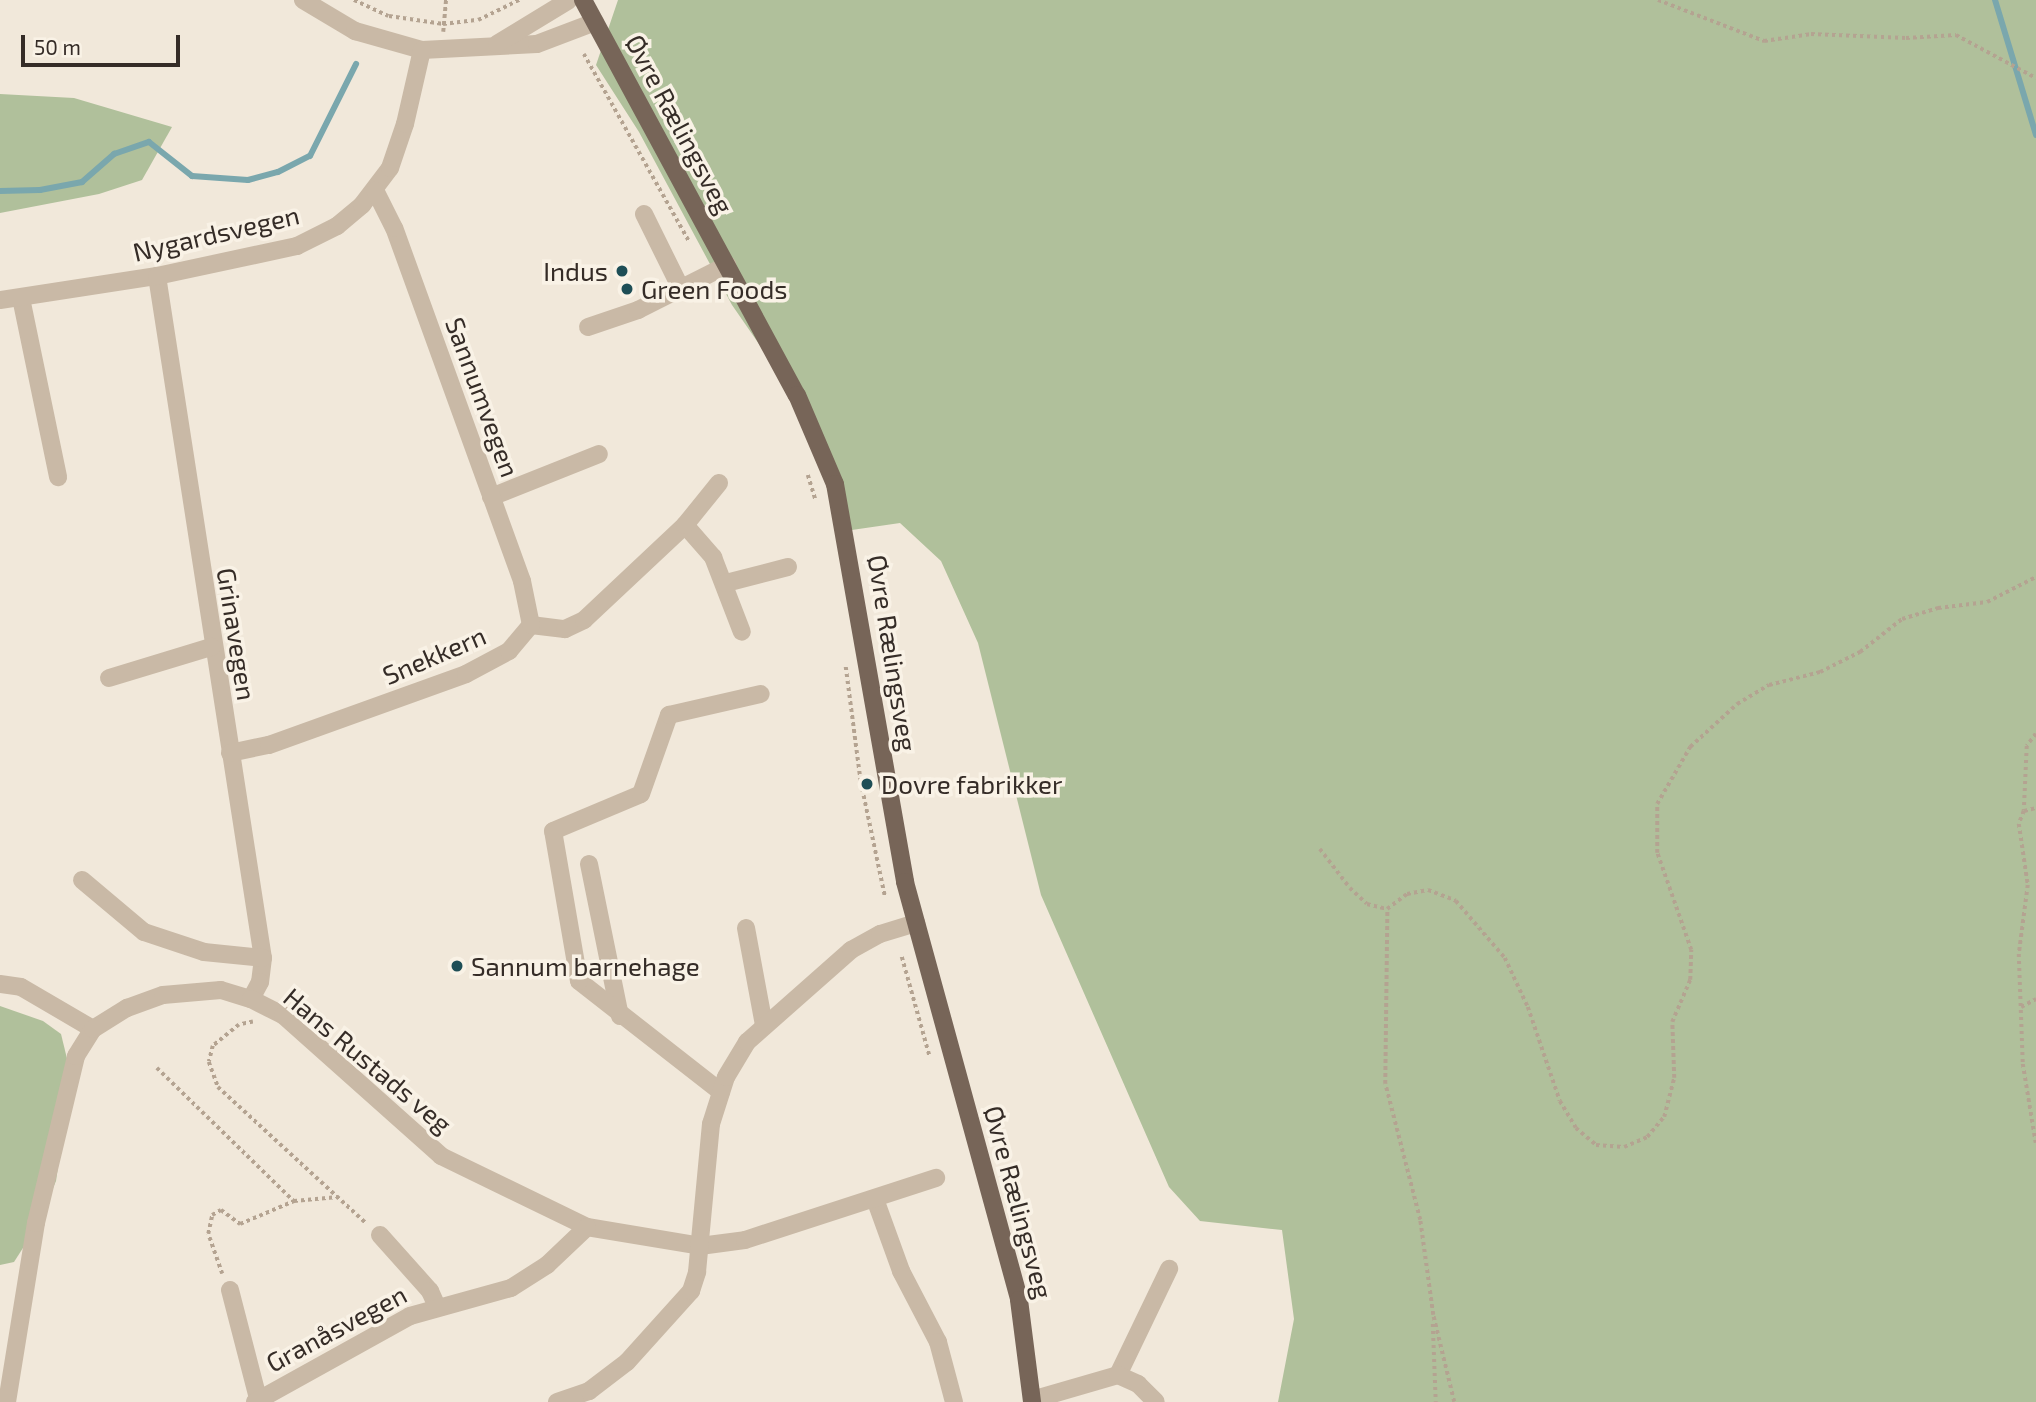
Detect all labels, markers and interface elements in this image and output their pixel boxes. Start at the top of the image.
scale bar [24,21,184,65]
street label: Øvre Rælingsveg [620,29,740,219]
text: 50 m [34,34,81,59]
street label: Nygardsvegen [130,199,302,267]
place label: Indus [543,255,608,287]
marker: Indus [614,263,630,279]
place label: Green Foods [641,273,787,305]
marker: Green Foods [619,281,635,297]
street label: Sannumvegen [440,313,526,481]
street label: Øvre Rælingsveg [862,552,924,754]
street label: Grinavegen [211,566,263,702]
street label: Snekkern [378,619,490,691]
place label: Dovre fabrikker [881,768,1063,800]
marker: Dovre fabrikker [859,776,875,792]
place label: Sannum barnehage [471,950,700,982]
marker: Sannum barnehage [449,958,465,974]
street label: Hans Rustads veg [278,981,458,1139]
street label: Øvre Rælingsveg [978,1102,1060,1302]
street label: Granåsvegen [260,1278,412,1378]

